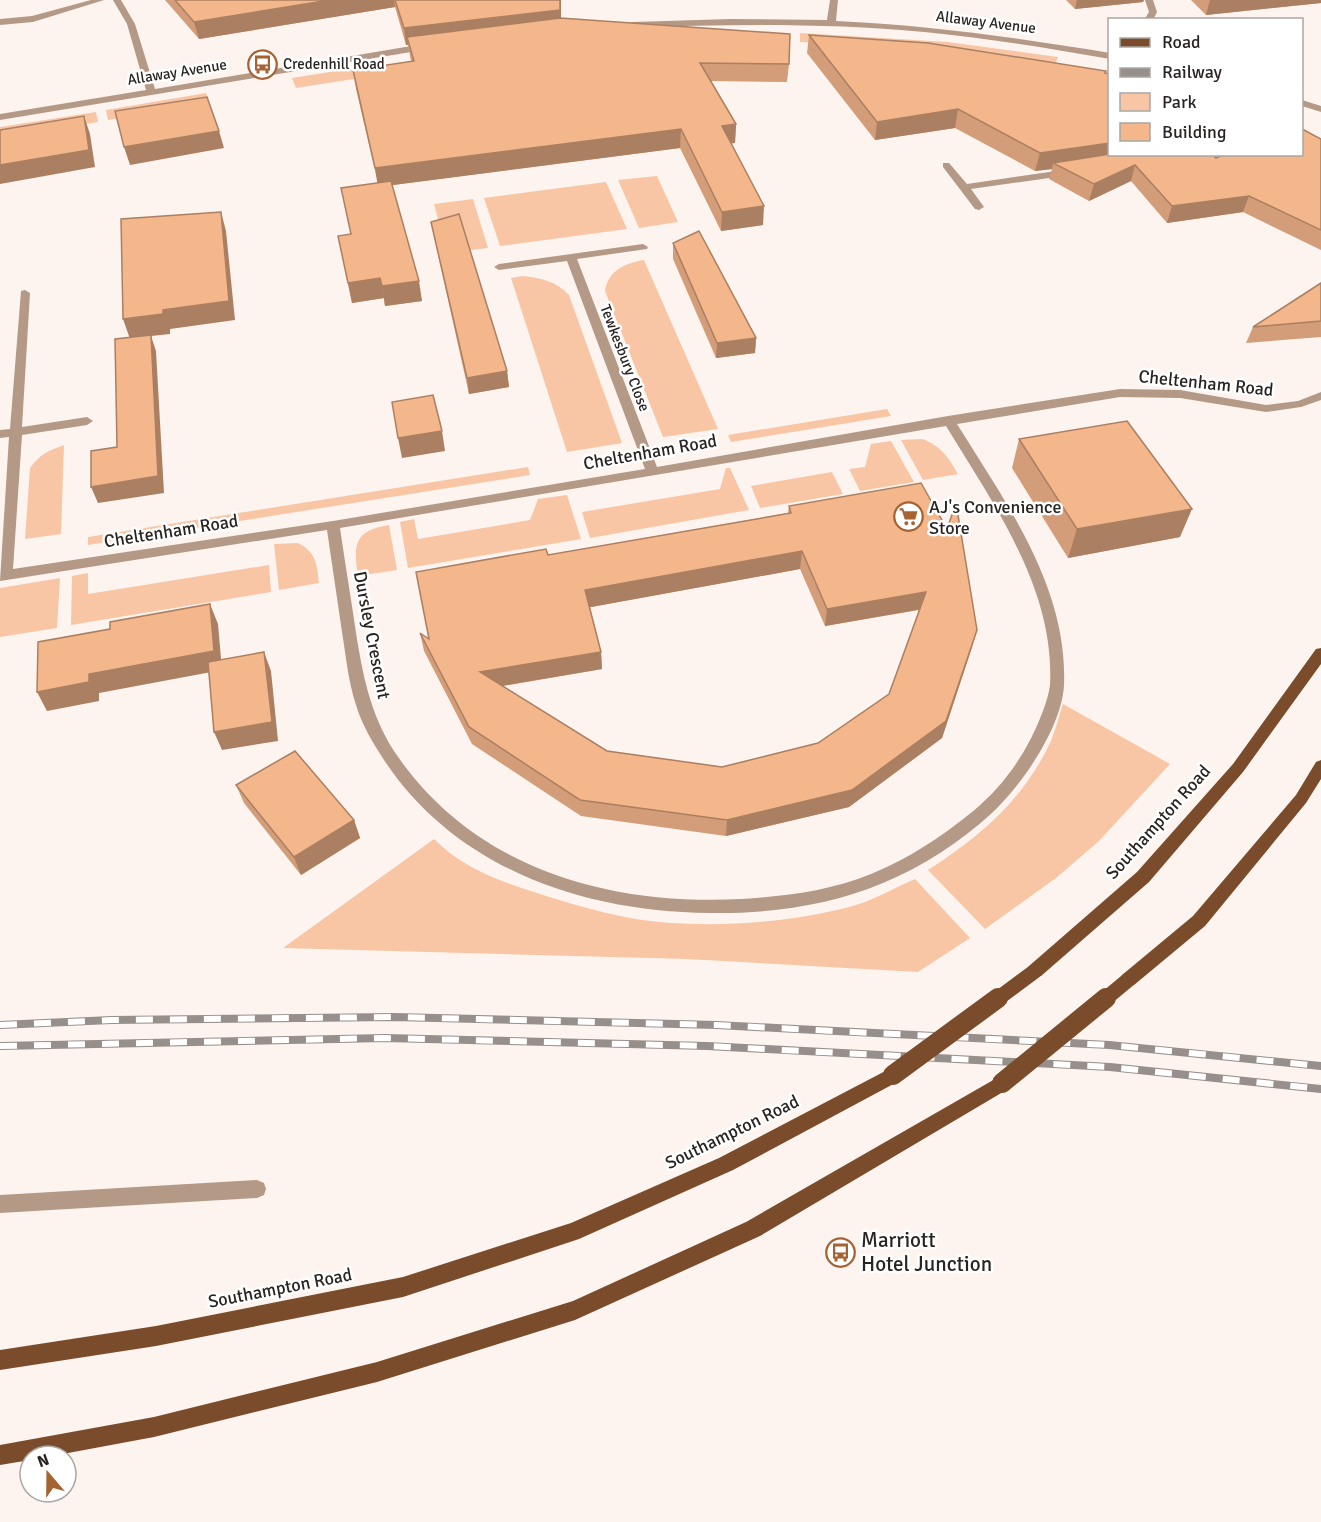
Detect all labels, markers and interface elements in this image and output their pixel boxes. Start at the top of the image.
street label: Allaway Avenue [935,7,1037,37]
legend [1108,18,1303,156]
text: Road [1162,31,1201,53]
bus stop icon: Credenhill Road [246,48,278,80]
street label: Allaway Avenue [126,55,228,89]
place label: Credenhill Road [283,55,385,73]
text: Railway [1162,61,1223,83]
text: Park [1162,91,1197,113]
text: Building [1162,121,1226,143]
street label: Tewkesbury Close [596,302,654,414]
street label: Cheltenham Road [1138,365,1274,401]
street label: Cheltenham Road [581,429,719,475]
place label: AJ's Convenience Store [929,496,1062,539]
supermarket icon: AJ's Convenience Store [892,501,924,533]
street label: Cheltenham Road [102,510,240,552]
street label: Dursley Crescent [349,569,395,701]
street label: Southampton Road [1101,760,1215,884]
street label: Southampton Road [662,1090,802,1174]
place label: Marriott Hotel Junction [861,1227,992,1277]
bus stop icon: Marriott Hotel Junction [824,1236,856,1268]
street label: Southampton Road [206,1263,354,1313]
north arrow [18,1444,78,1504]
text: N [35,1450,52,1472]

